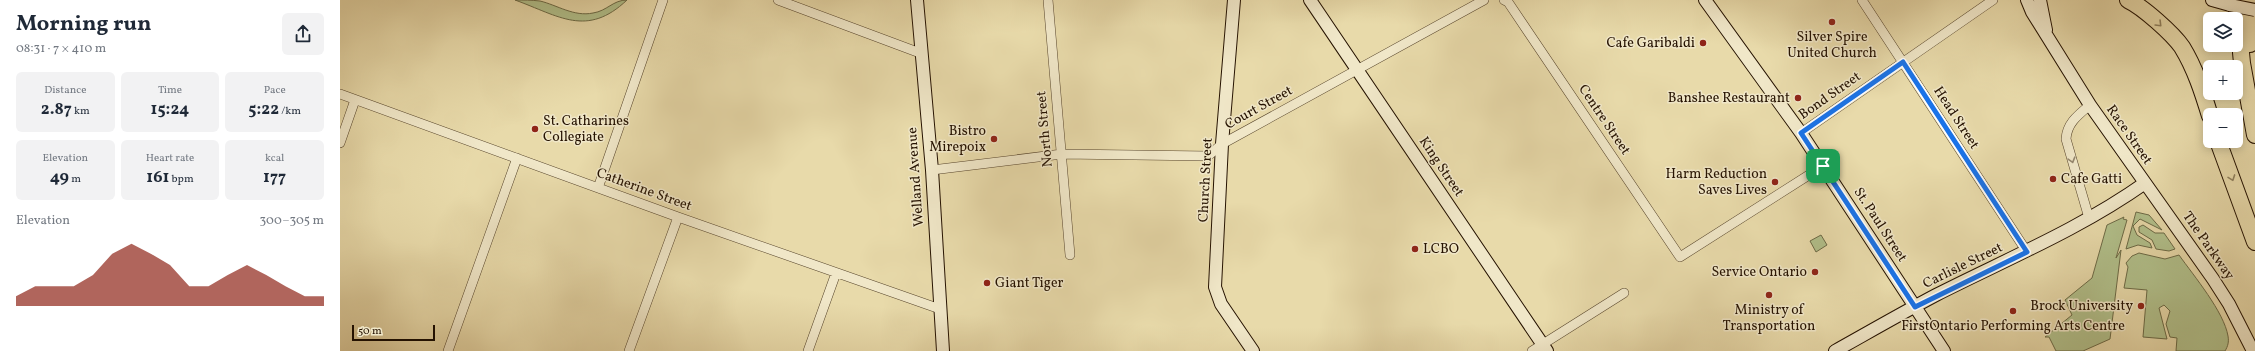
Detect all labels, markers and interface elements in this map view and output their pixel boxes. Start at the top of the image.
text: Morning run [16,9,151,40]
map controls [2203,12,2243,148]
button: layers [2203,12,2243,52]
button: share [282,13,324,55]
marker: Silver Spire United Church [1827,17,1837,27]
one-way arrow [2154,19,2162,27]
place label: Silver Spire United Church [1787,28,1877,63]
place label: Cafe Garibaldi [1606,34,1695,53]
marker: Cafe Garibaldi [1698,38,1708,48]
text: 08:31 · 7 × 410 m [16,40,106,58]
button: + [2203,60,2243,100]
street label: Bond Street [1795,68,1865,124]
street label: Centre Street [1573,81,1635,159]
street label: Court Street [1222,82,1296,134]
text: Distance [44,83,86,98]
text: Time [158,83,182,98]
text: Pace [264,83,286,98]
street label: Head Street [1929,83,1983,153]
place label: Banshee Restaurant [1668,89,1790,108]
street label: North Street [1032,90,1058,168]
marker: Banshee Restaurant [1793,93,1803,103]
text: 2.87 [41,98,72,121]
text: 15:24 [151,98,189,121]
text: 5:22 [248,98,279,121]
street label: Race Street [2101,101,2157,169]
text: km [72,104,90,119]
text: /km [279,104,301,119]
button: − [2203,108,2243,148]
place label: St. Catharines Collegiate [543,112,629,147]
place label: Bistro Mirepoix [929,122,986,157]
marker: St. Catharines Collegiate [530,124,540,134]
street label: Welland Avenue [903,126,929,227]
street label: King Street [1414,133,1468,201]
marker: Bistro Mirepoix [989,134,999,144]
street label: Church Street [1194,137,1218,223]
pin [1806,149,1840,183]
text: Elevation [42,151,88,166]
text: Heart rate [146,151,194,166]
text: kcal [265,151,284,166]
icon: arrive [1812,155,1834,177]
one-way arrow [2067,157,2076,164]
street label: Catherine Street [594,164,694,216]
place label: Harm Reduction Saves Lives [1666,165,1767,200]
text: 49 [50,166,69,189]
text: 161 [146,166,169,189]
text: 177 [263,166,286,189]
place label: Cafe Gatti [2061,170,2122,189]
text: m [69,172,81,187]
text: bpm [169,172,194,187]
marker: Cafe Gatti [2048,174,2058,184]
one-way arrow [2227,174,2236,181]
marker: Harm Reduction Saves Lives [1770,177,1780,187]
street label: St. Paul Street [1849,184,1911,266]
street label: The Parkway [2177,208,2239,284]
text: Elevation [16,212,70,230]
text: 300–305 m [260,212,324,230]
street label: Carlisle Street [1920,238,2006,294]
place label: LCBO [1423,240,1459,259]
marker: LCBO [1410,244,1420,254]
place label: Service Ontario [1711,263,1807,282]
marker: Service Ontario [1810,267,1820,277]
place label: Giant Tiger [995,274,1064,293]
marker: Giant Tiger [982,278,992,288]
marker: Ministry of Transportation [1764,290,1774,300]
place label: Brock University [2030,297,2133,316]
place label: Ministry of Transportation [1723,301,1815,336]
marker: Brock University [2136,301,2146,311]
marker: FirstOntario Performing Arts Centre [2008,306,2018,316]
place label: FirstOntario Performing Arts Centre [1901,317,2125,336]
scale bar [352,323,435,342]
text: 50 m [358,324,382,339]

